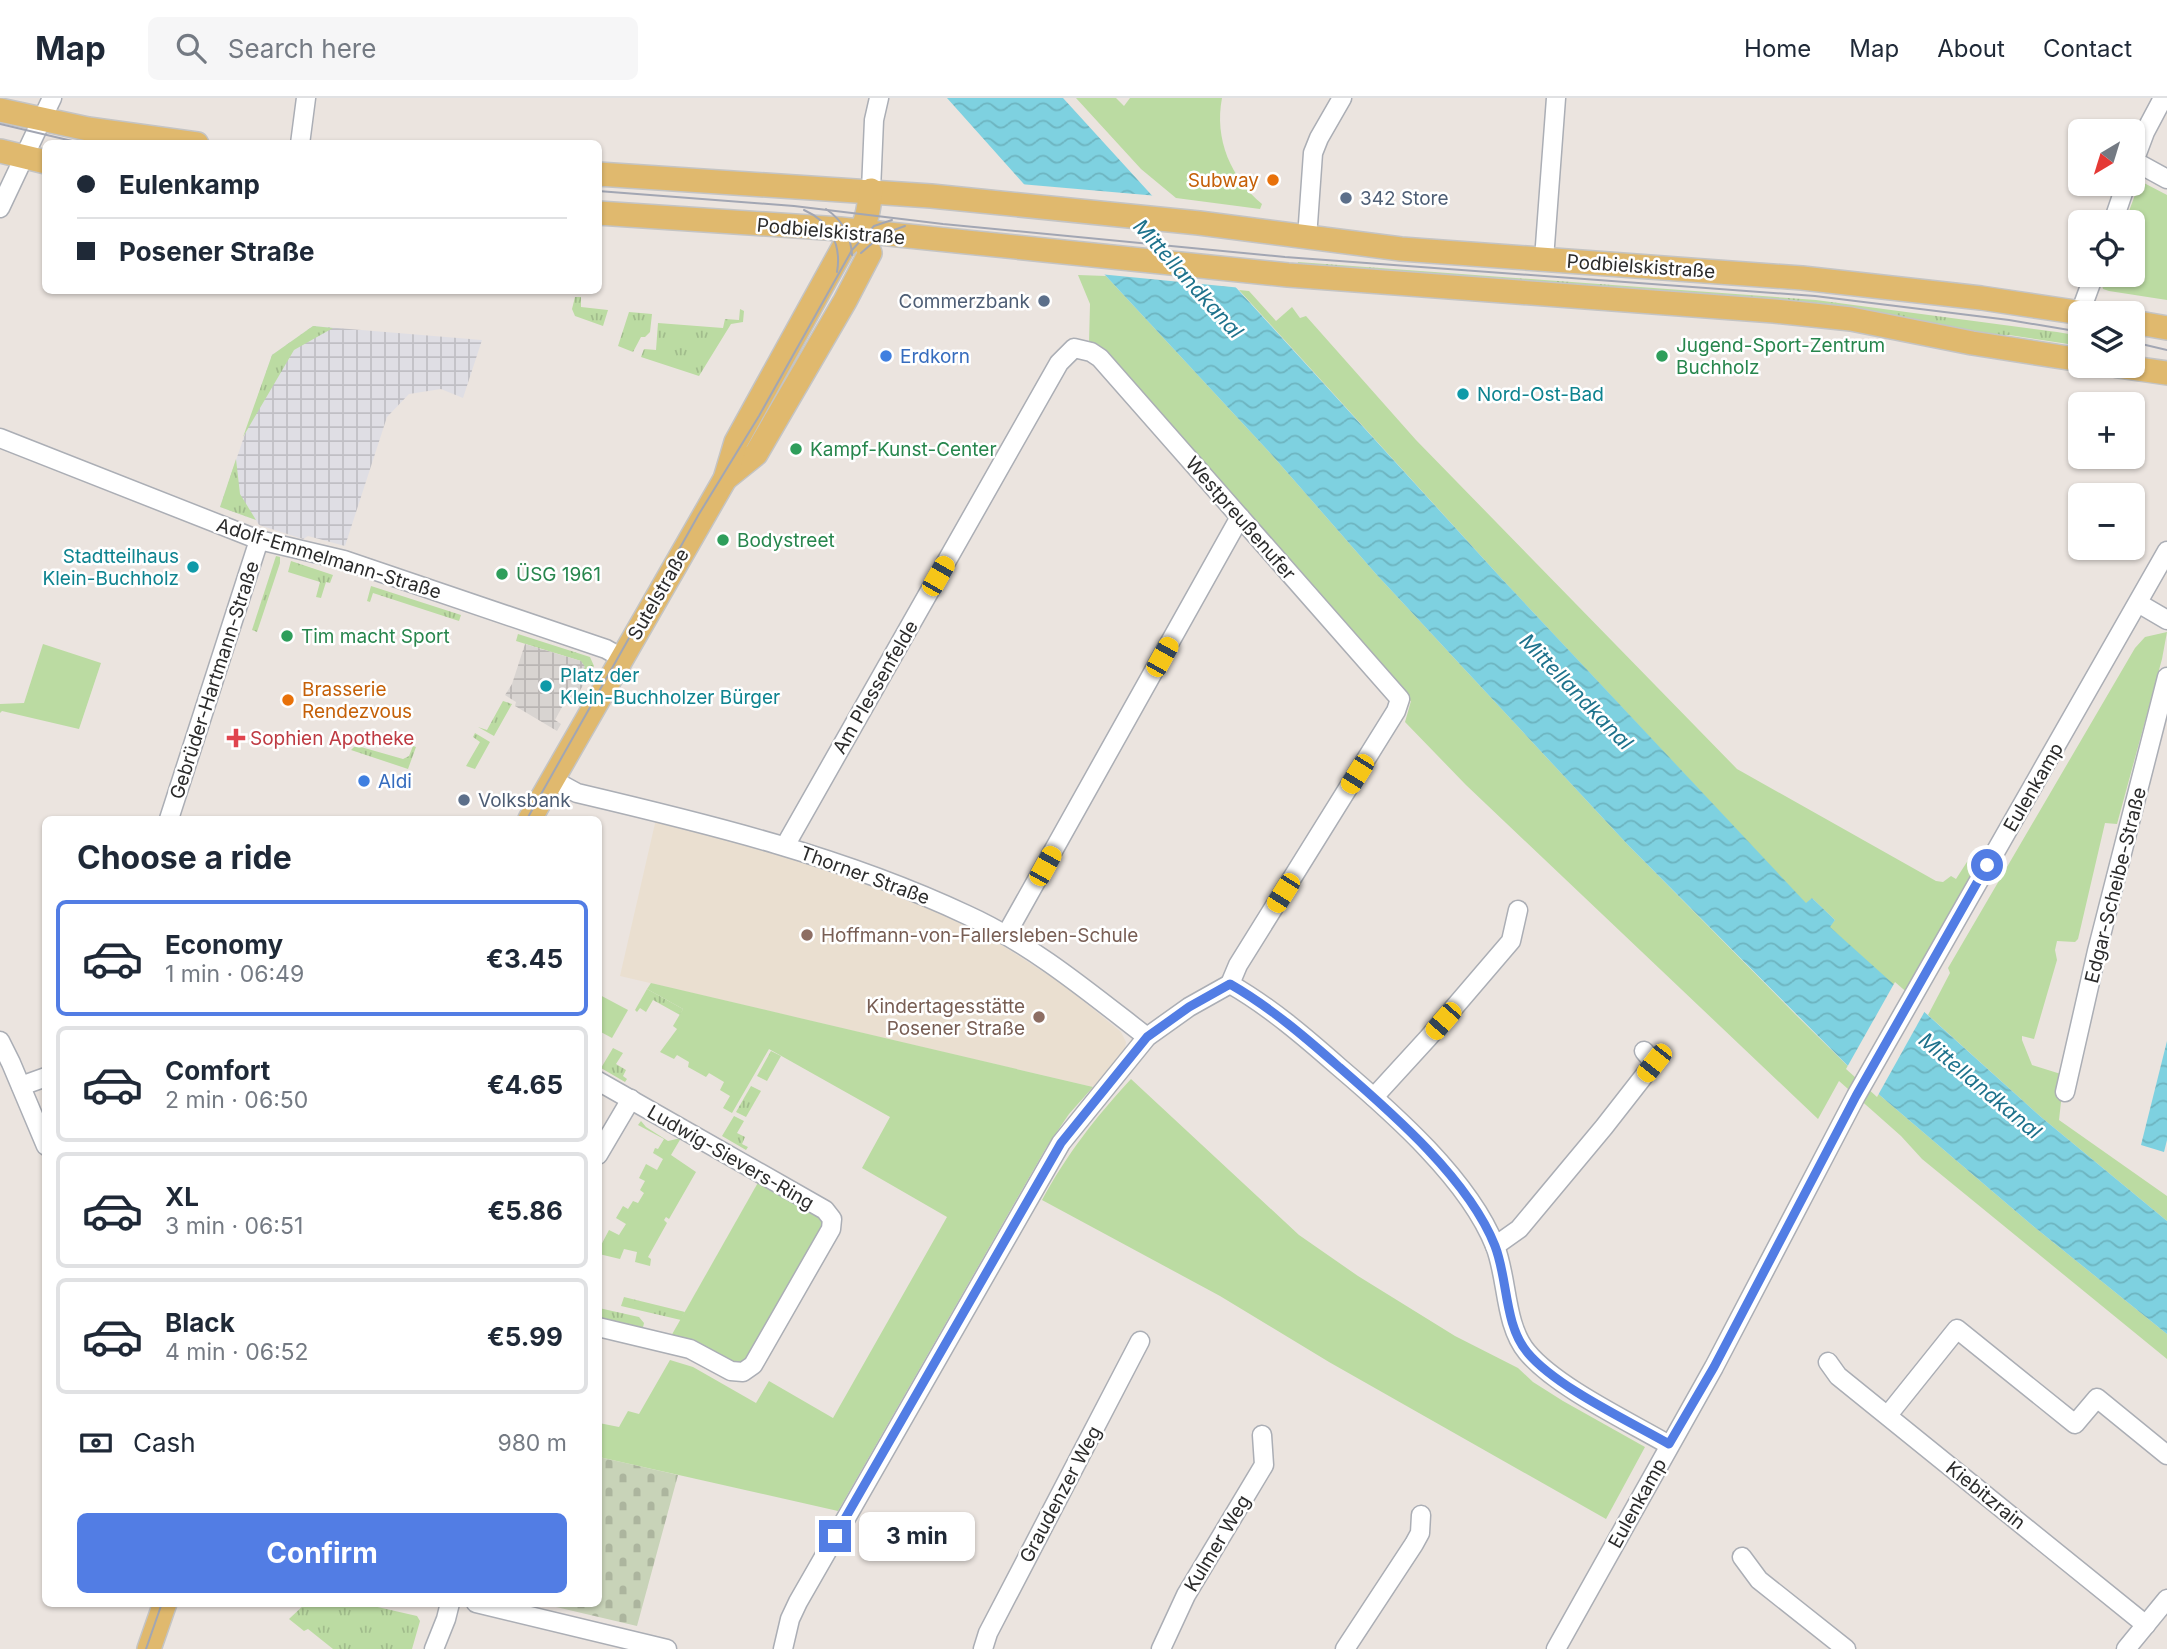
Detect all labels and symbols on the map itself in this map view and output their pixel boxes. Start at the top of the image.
north arrow [2068,119,2146,196]
place label: Subway [1188,169,1259,192]
marker: Subway [1265,172,1281,188]
place label: 342 Store [1360,187,1448,210]
marker: 342 Store [1338,190,1354,206]
street label: Podbielskistraße [756,214,906,249]
water label: Mittellandkanal [1128,214,1249,344]
street label: Podbielskistraße [1566,250,1716,283]
place label: Commerzbank [899,290,1031,313]
marker: Commerzbank [1036,293,1052,309]
place label: Jugend-Sport-Zentrum Buchholz [1676,334,1885,379]
place label: Erdkorn [900,345,970,368]
marker: Erdkorn [878,348,894,364]
marker: Jugend-Sport-Zentrum Buchholz [1654,348,1670,364]
place label: Nord-Ost-Bad [1477,383,1604,406]
marker: Nord-Ost-Bad [1455,386,1471,402]
place label: Kampf-Kunst-Center [810,438,997,461]
marker: Kampf-Kunst-Center [788,441,804,457]
street label: Westpreußenufer [1181,452,1300,585]
street label: Adolf-Emmelmann-Straße [214,513,444,604]
place label: Bodystreet [737,529,835,552]
marker: Bodystreet [715,532,731,548]
street label: Sutelstraße [623,544,694,644]
place label: Stadtteilhaus Klein-Buchholz [43,545,179,590]
car [919,553,958,599]
street label: Gebrüder-Hartmann-Straße [165,558,264,802]
marker: Stadtteilhaus Klein-Buchholz [185,559,201,575]
place label: ÜSG 1961 [516,563,601,586]
marker: ÜSG 1961 [494,566,510,582]
street label: Am Plessenfelde [828,616,923,758]
place label: Tim macht Sport [301,625,450,648]
marker: Tim macht Sport [279,628,295,644]
water label: Mittellandkanal [1515,628,1639,756]
car [1143,634,1182,680]
place label: Platz der Klein-Buchholzer Bürger [560,664,780,709]
place label: Brasserie Rendezvous [302,678,412,723]
marker: Platz der Klein-Buchholzer Bürger [538,678,554,694]
marker: Brasserie Rendezvous [280,692,296,708]
place label: Sophien Apotheke [250,727,414,750]
marker: Sophien Apotheke [228,730,244,746]
street label: Eulenkamp [1999,739,2068,836]
car [1337,751,1378,797]
place label: Aldi [378,770,412,793]
marker: Aldi [356,773,372,789]
street label: Edgar-Scheibe-Straße [2080,785,2151,985]
place label: Volksbank [478,789,571,812]
marker: Volksbank [456,792,472,808]
street label: Thorner Straße [797,841,933,910]
car [1026,843,1065,889]
route start [1971,849,2003,881]
car [1263,870,1304,916]
place label: Hoffmann-von-Fallersleben-Schule [821,924,1138,947]
marker: Hoffmann-von-Fallersleben-Schule [799,927,815,943]
place label: Kindertagesstätte Posener Straße [866,995,1025,1040]
car [1422,998,1465,1044]
marker: Kindertagesstätte Posener Straße [1031,1009,1047,1025]
water label: Mittellandkanal [1914,1027,2047,1145]
car [1633,1040,1676,1086]
street label: Ludwig-Sievers-Ring [643,1100,818,1215]
street label: Graudenzer Weg [1015,1422,1106,1566]
street label: Eulenkamp [1603,1454,1671,1552]
street label: Kiebitzrain [1941,1456,2030,1534]
street label: Kulmer Weg [1180,1491,1255,1596]
callout: 3 min [860,1512,975,1560]
route end [819,1520,851,1552]

